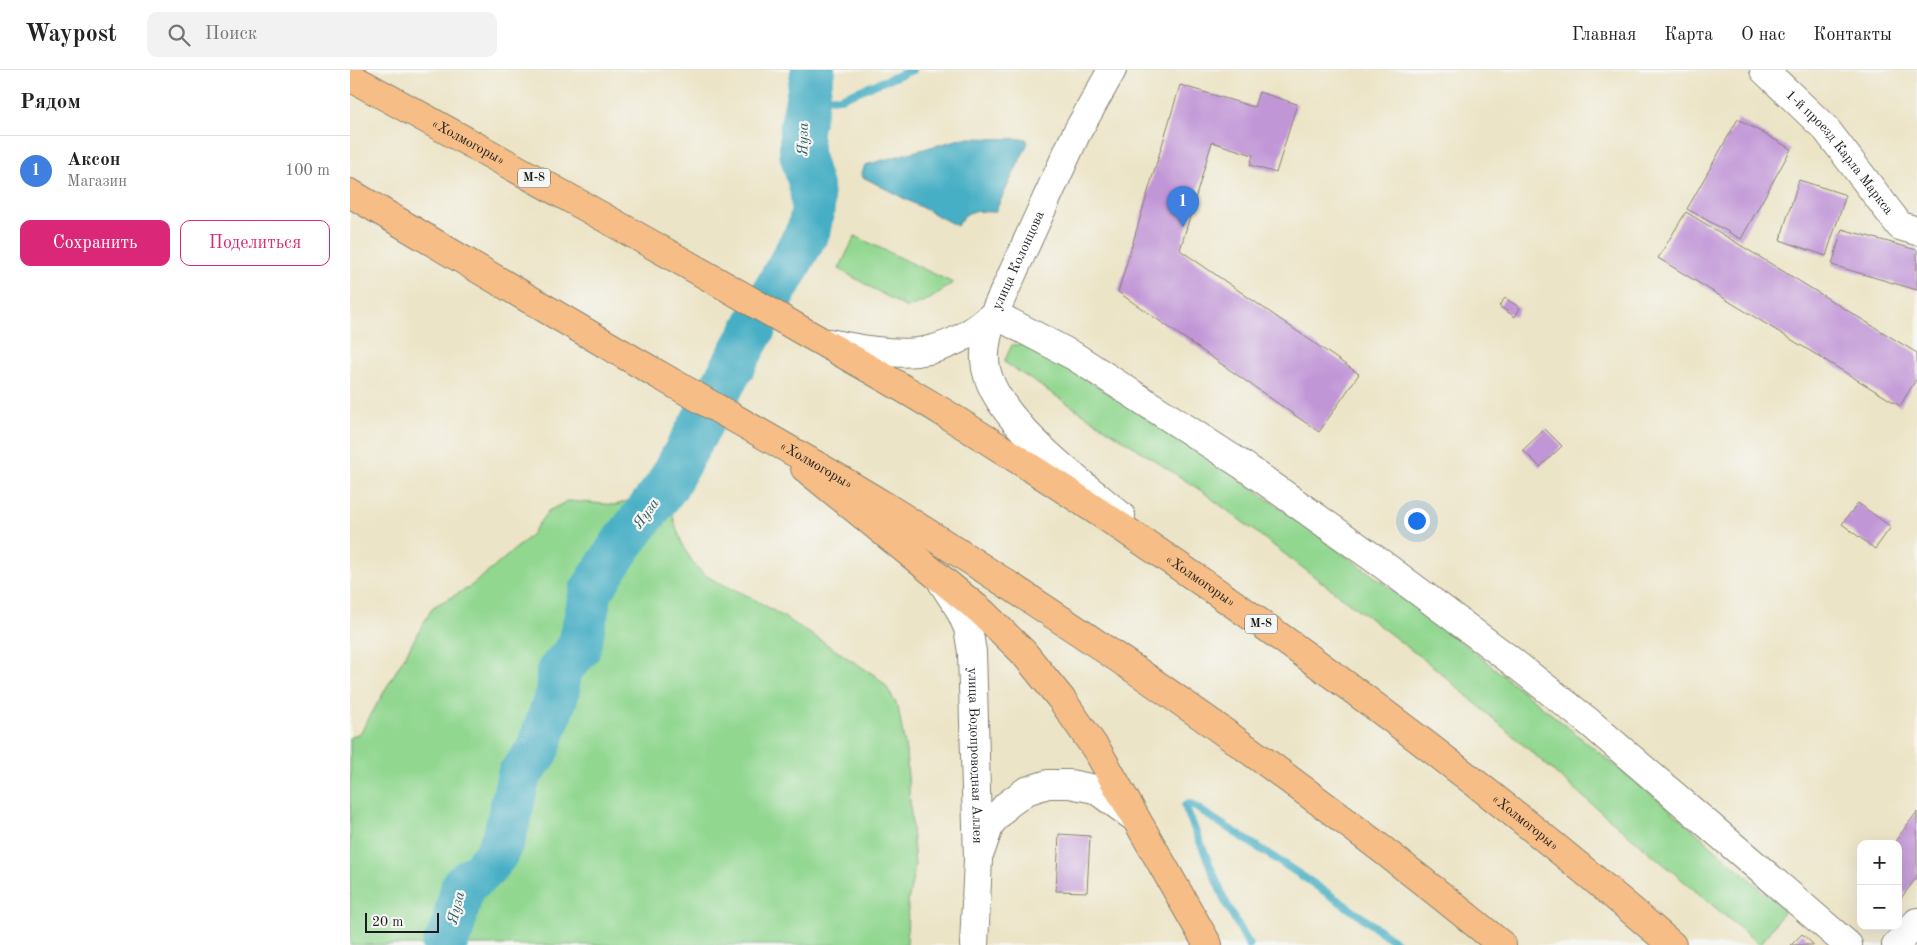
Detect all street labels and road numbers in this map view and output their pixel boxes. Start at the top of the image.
street label: 1-й проезд Карла Маркса [1783,88,1896,217]
street label: «Холмогоры» [429,116,507,168]
road number: М-8 [518,169,550,188]
street label: улица Колонцова [990,209,1047,312]
street label: «Холмогоры» [778,439,855,492]
street label: «Холмогоры» [1163,552,1238,610]
road number: М-8 [1245,614,1277,634]
street label: улица Водопроводная Аллея [965,667,985,844]
street label: «Холмогоры» [1489,792,1561,854]

